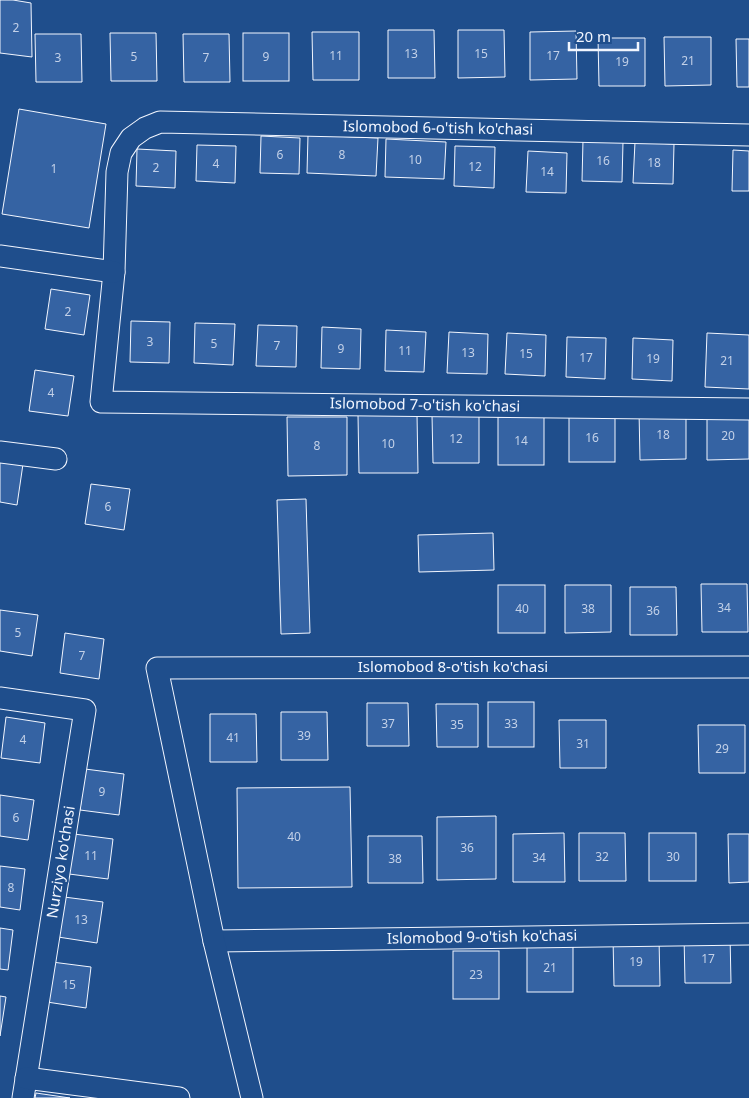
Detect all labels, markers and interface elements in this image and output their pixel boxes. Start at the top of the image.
house number: 2 [13,19,20,36]
scale bar [569,20,638,52]
text: 20 m [576,26,611,46]
house number: 13 [404,45,418,62]
house number: 15 [474,45,488,62]
house number: 11 [329,47,343,64]
house number: 17 [546,47,560,64]
house number: 5 [131,48,138,65]
house number: 9 [263,48,270,65]
house number: 3 [55,49,62,66]
house number: 7 [203,49,210,66]
house number: 21 [681,52,695,69]
house number: 19 [615,53,629,70]
street label: Islomobod 6-o'tish ko'chasi [343,115,533,139]
house number: 6 [277,146,284,163]
house number: 8 [339,146,346,163]
house number: 10 [408,151,422,168]
house number: 16 [596,152,610,169]
house number: 18 [647,154,661,171]
house number: 4 [213,155,220,172]
house number: 12 [468,158,482,175]
house number: 2 [153,159,160,176]
house number: 1 [51,160,57,177]
house number: 14 [540,163,554,180]
house number: 2 [65,303,72,320]
house number: 3 [147,333,154,350]
house number: 5 [211,335,218,352]
house number: 7 [274,337,281,354]
house number: 9 [338,340,345,357]
house number: 11 [398,342,412,359]
house number: 13 [461,344,475,361]
house number: 15 [519,345,533,362]
house number: 17 [579,349,593,366]
house number: 19 [646,350,660,367]
house number: 21 [720,352,734,369]
house number: 4 [48,384,55,401]
street label: Islomobod 7-o'tish ko'chasi [330,392,520,416]
house number: 18 [656,426,670,443]
house number: 20 [721,427,735,444]
house number: 16 [585,429,599,446]
house number: 12 [449,430,463,447]
house number: 14 [514,432,528,449]
house number: 10 [381,435,395,452]
house number: 8 [314,437,321,454]
house number: 6 [105,498,112,515]
house number: 34 [717,599,731,616]
house number: 40 [515,600,529,617]
house number: 38 [581,600,595,617]
house number: 36 [646,602,660,619]
house number: 5 [15,624,22,641]
house number: 7 [79,647,86,664]
street label: Islomobod 8-o'tish ko'chasi [358,656,548,676]
house number: 37 [381,715,395,732]
house number: 33 [504,715,518,732]
house number: 35 [450,716,464,733]
house number: 39 [297,727,311,744]
house number: 41 [226,729,240,746]
house number: 4 [20,731,27,748]
house number: 31 [576,735,590,752]
house number: 29 [715,740,729,757]
house number: 9 [99,783,106,800]
street label: Nurziyo ko'chasi [41,804,79,920]
house number: 6 [13,809,20,826]
house number: 40 [287,828,301,845]
house number: 36 [460,839,474,856]
house number: 11 [84,847,98,864]
house number: 32 [595,848,609,865]
house number: 30 [666,848,680,865]
house number: 34 [532,849,546,866]
house number: 38 [388,850,402,867]
house number: 8 [8,879,15,896]
house number: 13 [74,911,88,928]
street label: Islomobod 9-o'tish ko'chasi [387,924,577,948]
house number: 17 [701,950,715,967]
house number: 19 [629,953,643,970]
house number: 21 [543,959,557,976]
house number: 23 [469,966,483,983]
house number: 15 [62,976,76,993]

